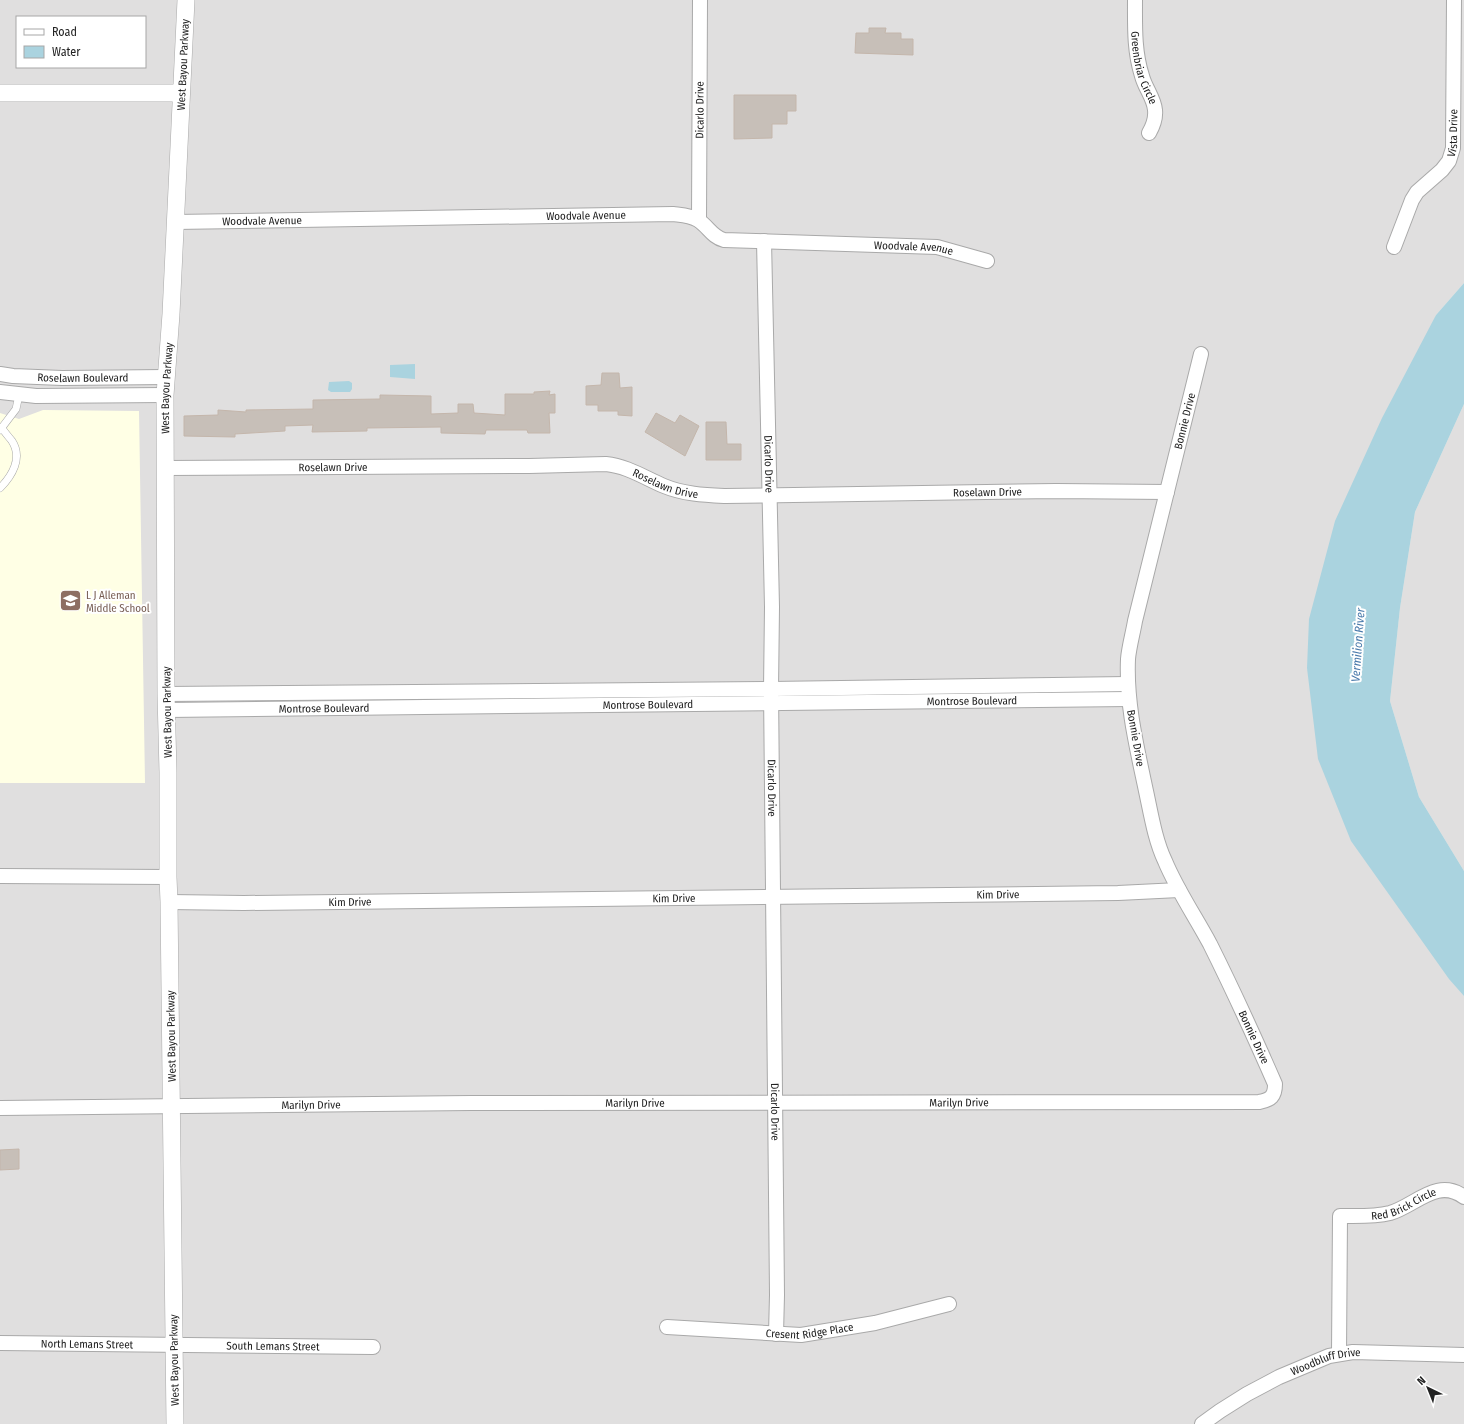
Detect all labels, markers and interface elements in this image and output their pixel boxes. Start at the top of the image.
legend [16,16,146,68]
street label: West Bayou Parkway [175,18,192,111]
text: Road [52,25,77,39]
street label: Greenbriar Circle [1128,31,1160,106]
text: Water [52,45,81,59]
street label: Dicarlo Drive [693,81,707,139]
street label: Vista Drive [1445,109,1460,159]
street label: Woodvale Avenue [546,209,626,223]
street label: Woodvale Avenue [222,214,302,228]
street label: Woodvale Avenue [874,239,955,258]
street label: West Bayou Parkway [159,342,176,434]
street label: Roselawn Boulevard [37,371,128,385]
street label: Bonnie Drive [1172,392,1198,451]
street label: Dicarlo Drive [761,435,776,493]
street label: Roselawn Drive [298,461,368,474]
street label: Roselawn Drive [630,466,699,501]
street label: Roselawn Drive [953,486,1022,500]
school or university icon: L J Alleman Middle School [58,588,84,614]
place label: L J Alleman Middle School [86,589,150,615]
water label: Vermilion River [1348,607,1368,682]
street label: West Bayou Parkway [160,666,175,758]
street label: Montrose Boulevard [927,694,1017,708]
street label: Montrose Boulevard [603,698,693,712]
street label: Montrose Boulevard [279,702,369,716]
street label: Bonnie Drive [1124,709,1147,768]
street label: Dicarlo Drive [765,759,778,817]
street label: Kim Drive [976,888,1020,902]
street label: Kim Drive [652,892,696,905]
street label: Kim Drive [328,896,372,909]
street label: West Bayou Parkway [164,990,179,1082]
street label: Bonnie Drive [1236,1008,1272,1066]
street label: Dicarlo Drive [768,1083,781,1141]
street label: Marilyn Drive [929,1096,989,1109]
street label: Marilyn Drive [605,1097,665,1110]
street label: Marilyn Drive [281,1098,341,1112]
street label: Red Brick Circle [1371,1186,1438,1223]
street label: West Bayou Parkway [167,1314,182,1406]
street label: Cresent Ridge Place [765,1321,854,1342]
street label: North Lemans Street [41,1337,134,1351]
street label: South Lemans Street [226,1339,320,1353]
street label: Woodbluff Drive [1289,1346,1361,1378]
north arrow [1408,1368,1448,1408]
text: N [1415,1374,1428,1388]

